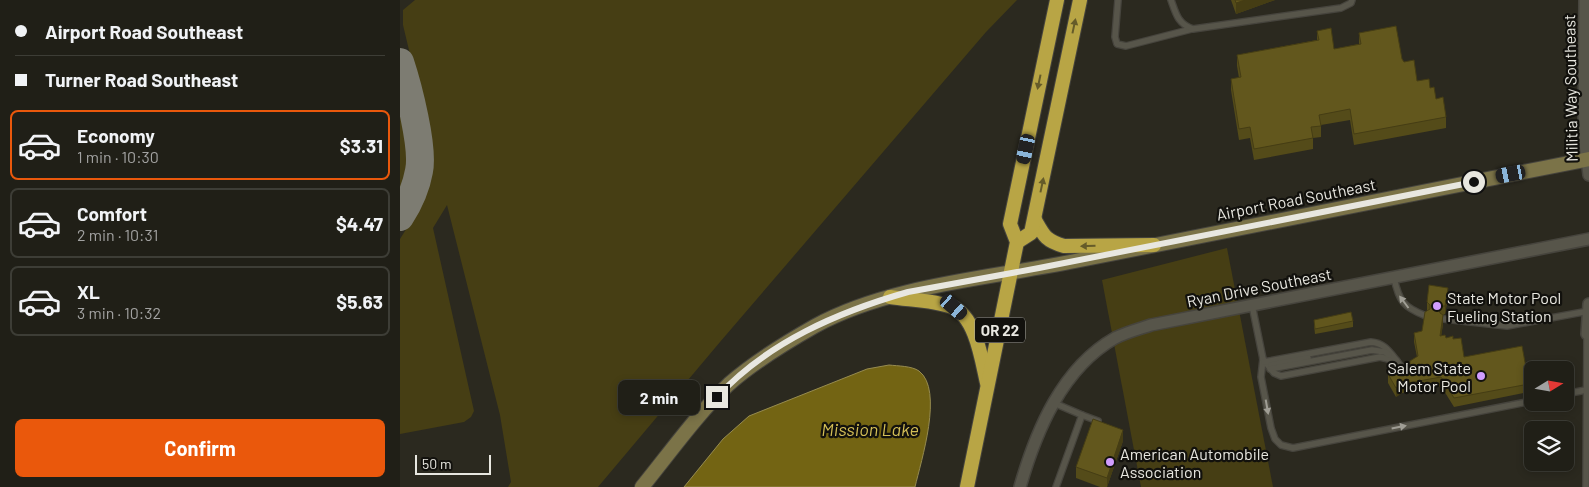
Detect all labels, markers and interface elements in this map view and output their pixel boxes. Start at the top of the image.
street label: Militia Way Southeast [1559,14,1581,162]
one-way arrow [1071,17,1079,33]
text: Airport Road Southeast [45,20,243,43]
text: Turner Road Southeast [45,68,238,91]
one-way arrow [1035,74,1043,90]
icon: car [17,123,62,168]
text: Economy [77,124,155,147]
car [1015,133,1036,165]
text: $3.31 [340,134,383,157]
text: 1 min · 10:30 [77,147,159,166]
car [1494,164,1527,184]
route start [1463,171,1485,193]
street label: Airport Road Southeast [1215,174,1377,224]
one-way arrow [1038,177,1046,192]
icon: car [17,201,62,246]
text: Comfort [77,202,147,225]
text: $4.47 [336,212,383,235]
text: 2 min · 10:31 [77,225,158,244]
one-way arrow [1079,242,1095,250]
street label: Ryan Drive Southeast [1185,264,1333,310]
icon: car [17,279,62,324]
text: XL [77,280,100,303]
place label: State Motor Pool Fueling Station [1447,288,1561,325]
text: $5.63 [336,290,383,313]
car [937,291,970,323]
one-way arrow [1398,296,1409,309]
marker: State Motor Pool Fueling Station [1431,300,1443,312]
text: 3 min · 10:32 [77,303,161,322]
road number: OR 22 [975,318,1025,342]
place label: Salem State Motor Pool [1387,358,1471,395]
north arrow [1524,361,1574,411]
map controls [1524,361,1574,471]
marker: Salem State Motor Pool [1475,370,1487,382]
callout: 2 min [617,380,700,414]
route end [706,386,728,408]
text: 2 min [640,388,678,407]
one-way arrow [1263,399,1271,415]
water label: Mission Lake [821,418,919,440]
button: Confirm [15,419,385,477]
button: layers [1524,421,1574,471]
one-way arrow [1391,423,1407,431]
place label: American Automobile Association [1120,444,1269,481]
scale bar [415,452,491,475]
text: 50 m [422,455,451,472]
marker: American Automobile Association [1104,456,1116,468]

